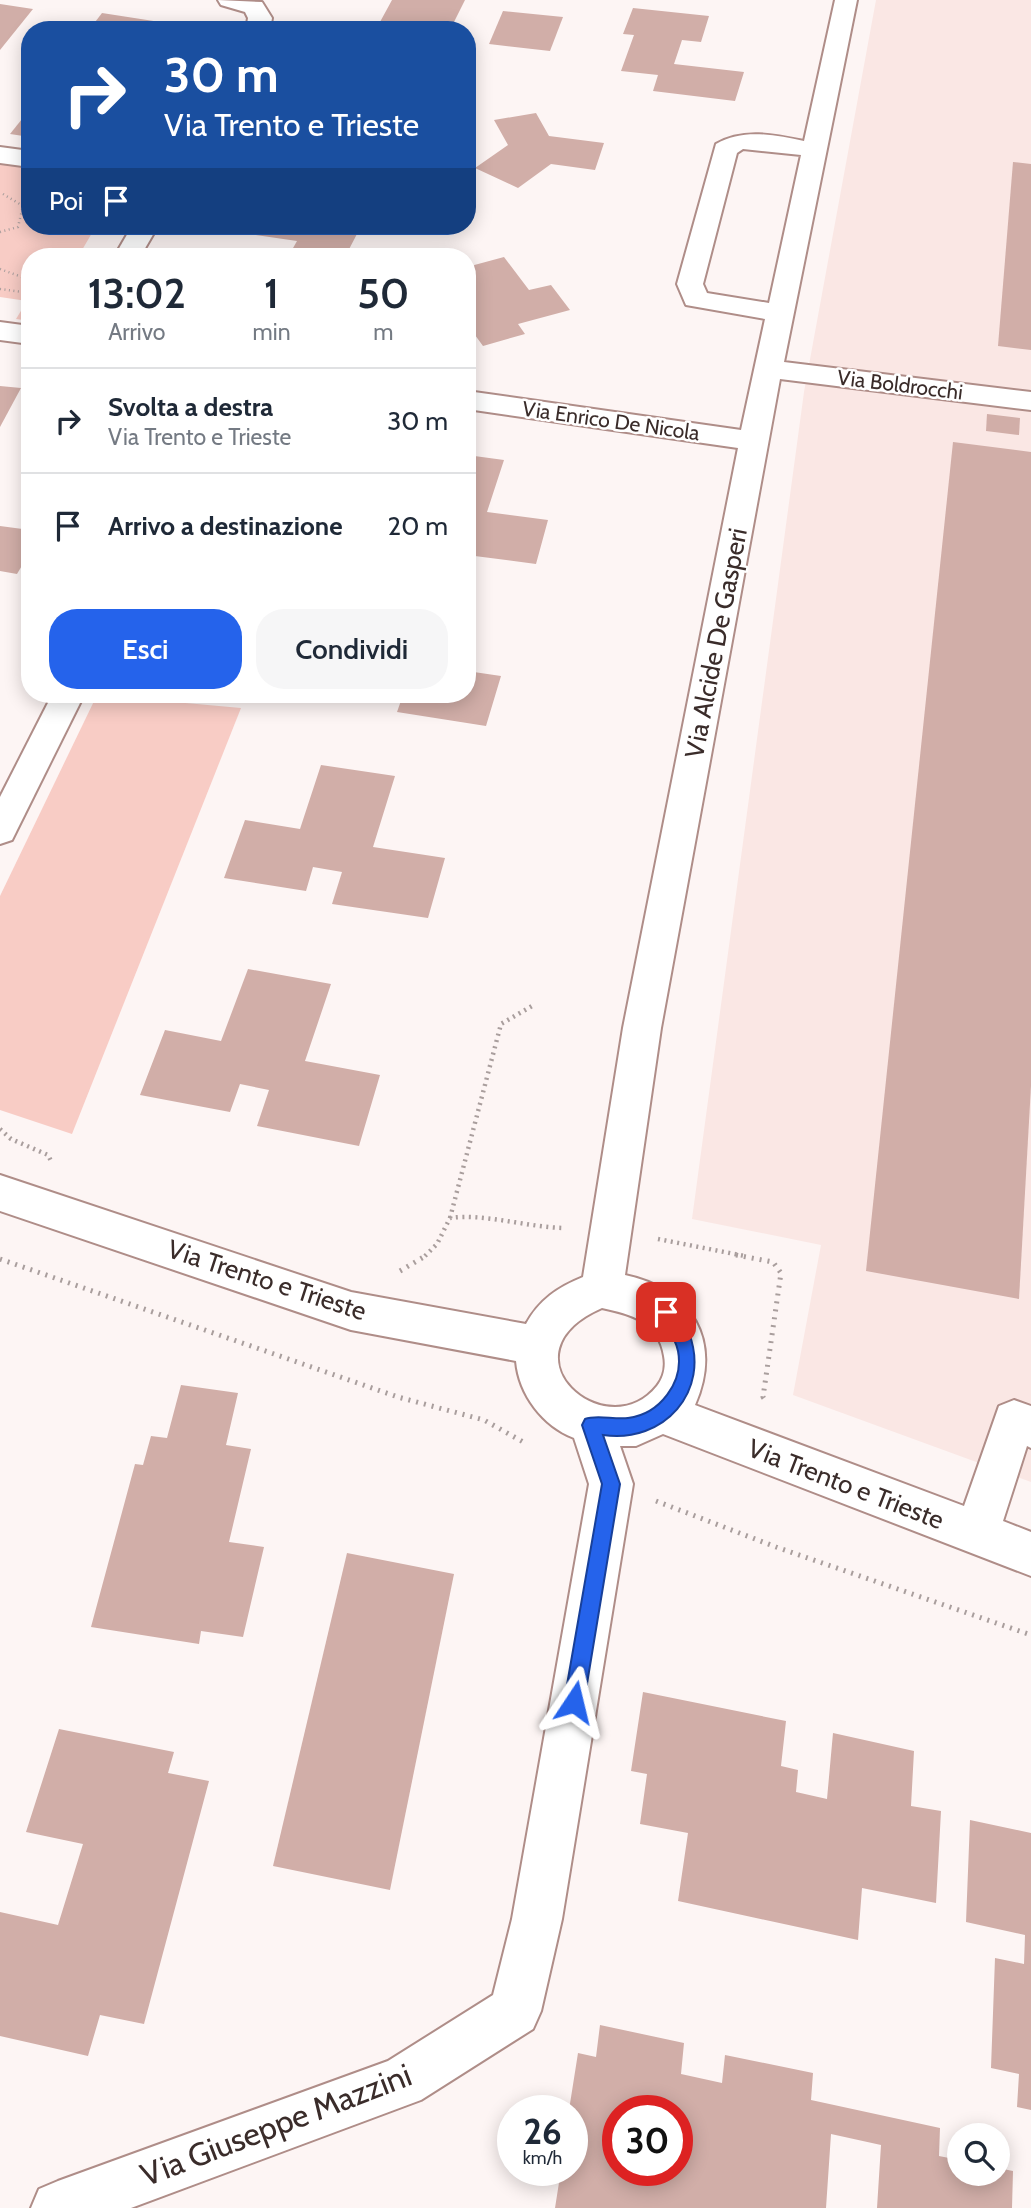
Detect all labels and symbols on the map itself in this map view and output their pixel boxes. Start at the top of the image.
street label: Via Boldrocchi [836,364,964,405]
street label: Via Enrico De Nicola [521,396,701,445]
street label: Via Alcide De Gasperi [678,525,754,761]
street label: Via Trento e Trieste [164,1233,370,1327]
pin [636,1282,696,1342]
street label: Via Trento e Trieste [744,1432,948,1536]
position arrow [537,1665,611,1739]
street label: Via Giuseppe Mazzini [135,2055,417,2194]
speed limit sign: 30 [602,2095,693,2186]

